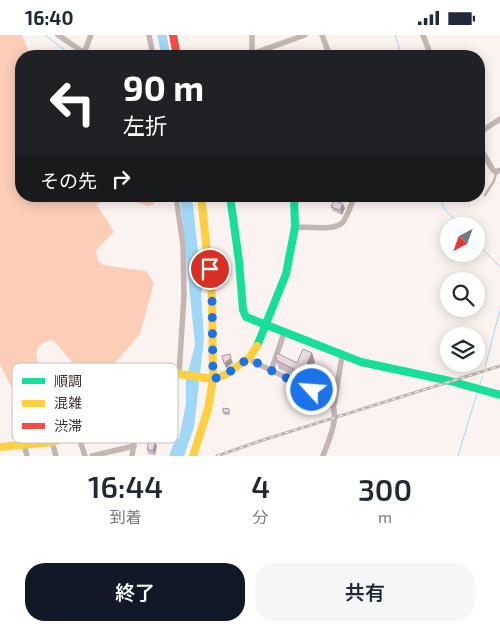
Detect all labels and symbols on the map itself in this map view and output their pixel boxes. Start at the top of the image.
north arrow [440,217,485,263]
pin [189,248,231,290]
legend [12,363,178,443]
position arrow [285,363,337,415]
text: 順調 [54,372,82,389]
text: 混雑 [54,394,82,411]
text: 渋滞 [54,417,82,434]

